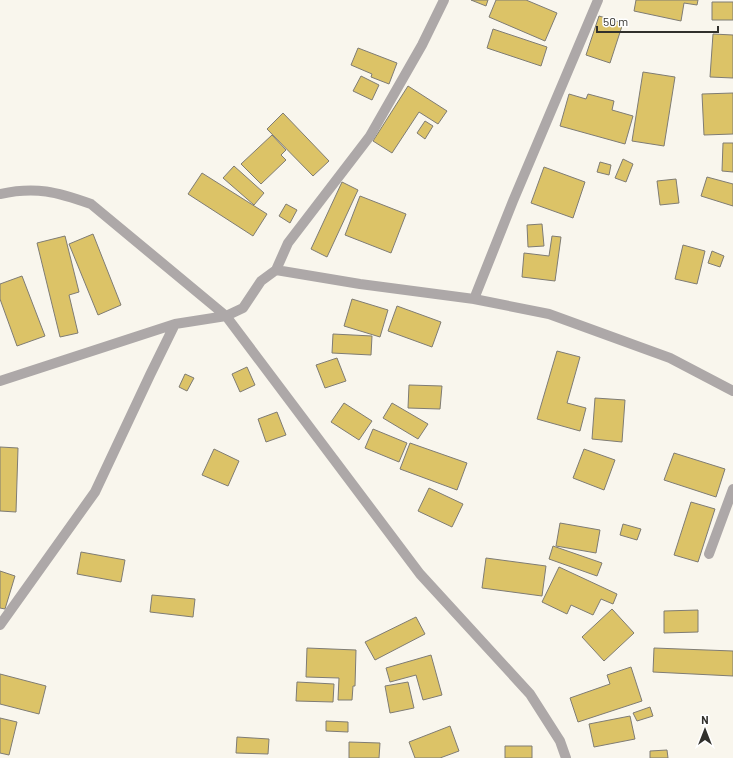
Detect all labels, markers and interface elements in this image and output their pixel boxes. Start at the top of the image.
scale bar [597,8,718,34]
text: 50 m [603,14,628,28]
north arrow [685,710,725,750]
text: N [701,713,709,726]

